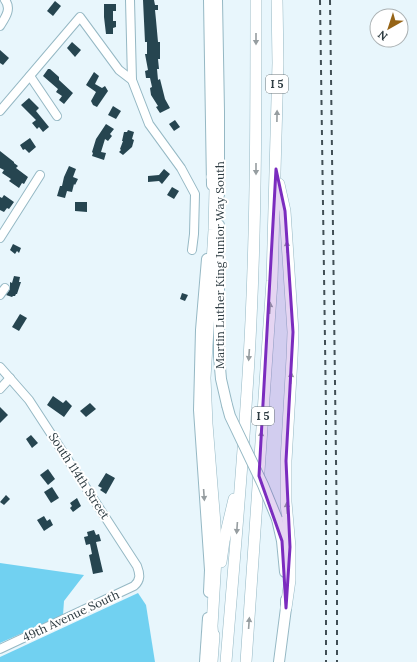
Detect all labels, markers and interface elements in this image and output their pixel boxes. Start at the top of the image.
north arrow [369,8,409,48]
text: N [375,27,390,44]
one-way arrow [253,33,259,46]
road number: I 5 [266,75,288,93]
one-way arrow [274,109,280,122]
street label: Martin Luther King Junior Way South [212,161,227,369]
one-way arrow [253,163,259,176]
one-way arrow [284,241,291,253]
one-way arrow [266,302,273,314]
one-way arrow [245,349,252,361]
one-way arrow [287,372,294,384]
road number: I 5 [252,407,274,425]
street label: South 114th Street [46,430,113,522]
one-way arrow [258,431,265,444]
one-way arrow [201,489,208,501]
one-way arrow [283,502,290,514]
one-way arrow [233,522,240,534]
street label: 49th Avenue South [20,587,122,645]
one-way arrow [245,617,252,629]

